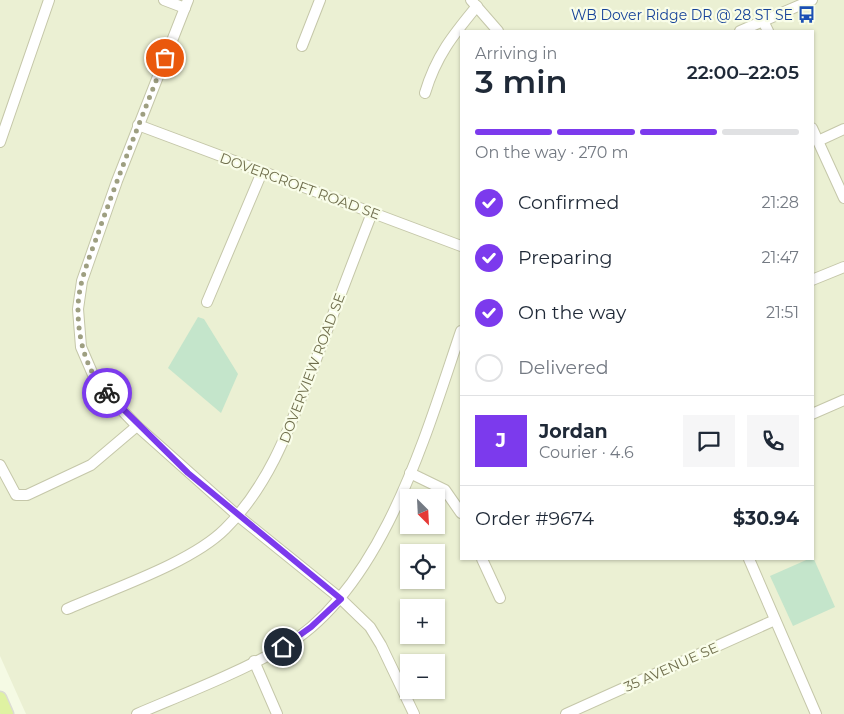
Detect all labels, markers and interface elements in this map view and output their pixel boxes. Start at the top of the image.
bus stop icon: WB Dover Ridge DR @ 28 ST SE [797,5,817,25]
place label: WB Dover Ridge DR @ 28 ST SE [571,6,793,24]
pin [144,37,186,79]
icon: bag [151,44,179,72]
text: Arriving in [475,44,557,63]
text: 22:00–22:05 [687,61,799,84]
text: 3 min [475,62,567,101]
text: On the way · 270 m [475,143,629,162]
street label: DOVERCROFT ROAD SE [217,149,383,223]
icon: check [475,189,503,217]
text: Confirmed [518,191,619,214]
text: 21:28 [761,193,799,212]
icon: check [475,244,503,272]
text: Preparing [518,246,613,269]
text: 21:47 [762,248,799,267]
street label: DOVERVIEW ROAD SE [275,290,349,446]
icon: check [475,299,503,327]
text: On the way [518,301,626,324]
text: 21:51 [766,303,799,322]
text: Delivered [518,356,609,379]
courier [82,368,132,418]
icon: bike [93,379,121,407]
button: chat [683,415,735,467]
button: phone [747,415,799,467]
text: Jordan [539,420,608,443]
text: J [496,429,506,452]
text: Courier · 4.6 [539,443,634,462]
north arrow [400,489,445,534]
map controls [400,489,445,699]
text: Order #9674 [475,507,594,530]
text: $30.94 [733,507,799,530]
button: locate [400,544,445,589]
button: + [400,599,445,644]
pin [262,626,304,668]
icon: home [269,633,297,661]
street label: 35 AVENUE SE [621,638,721,696]
button: − [400,654,445,699]

